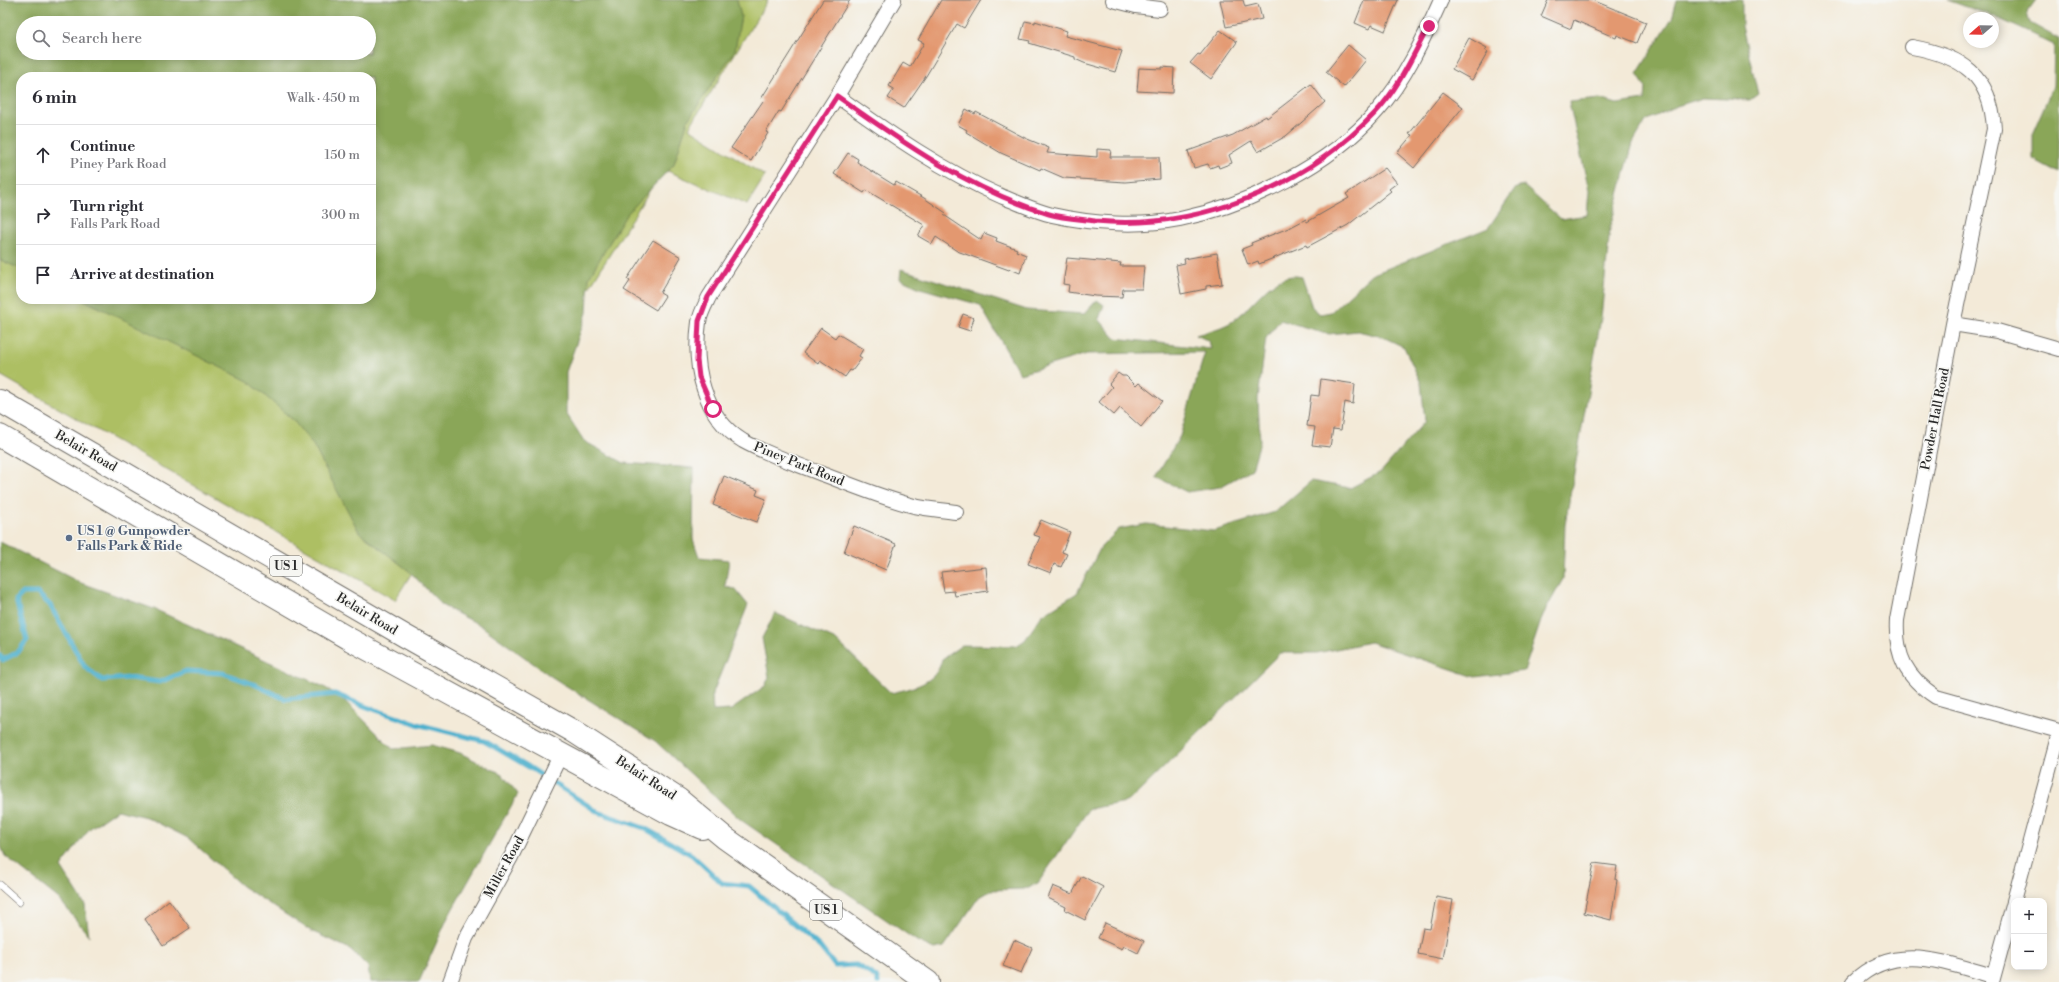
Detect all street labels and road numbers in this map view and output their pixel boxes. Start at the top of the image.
street label: Powder Hall Road [1917,366,1953,471]
street label: Belair Road [51,426,120,475]
street label: Piney Park Road [751,439,847,490]
road number: US 1 [270,556,302,576]
street label: Belair Road [333,589,401,639]
street label: Belair Road [612,752,680,804]
street label: Miller Road [480,833,528,901]
road number: US 1 [810,900,842,920]

